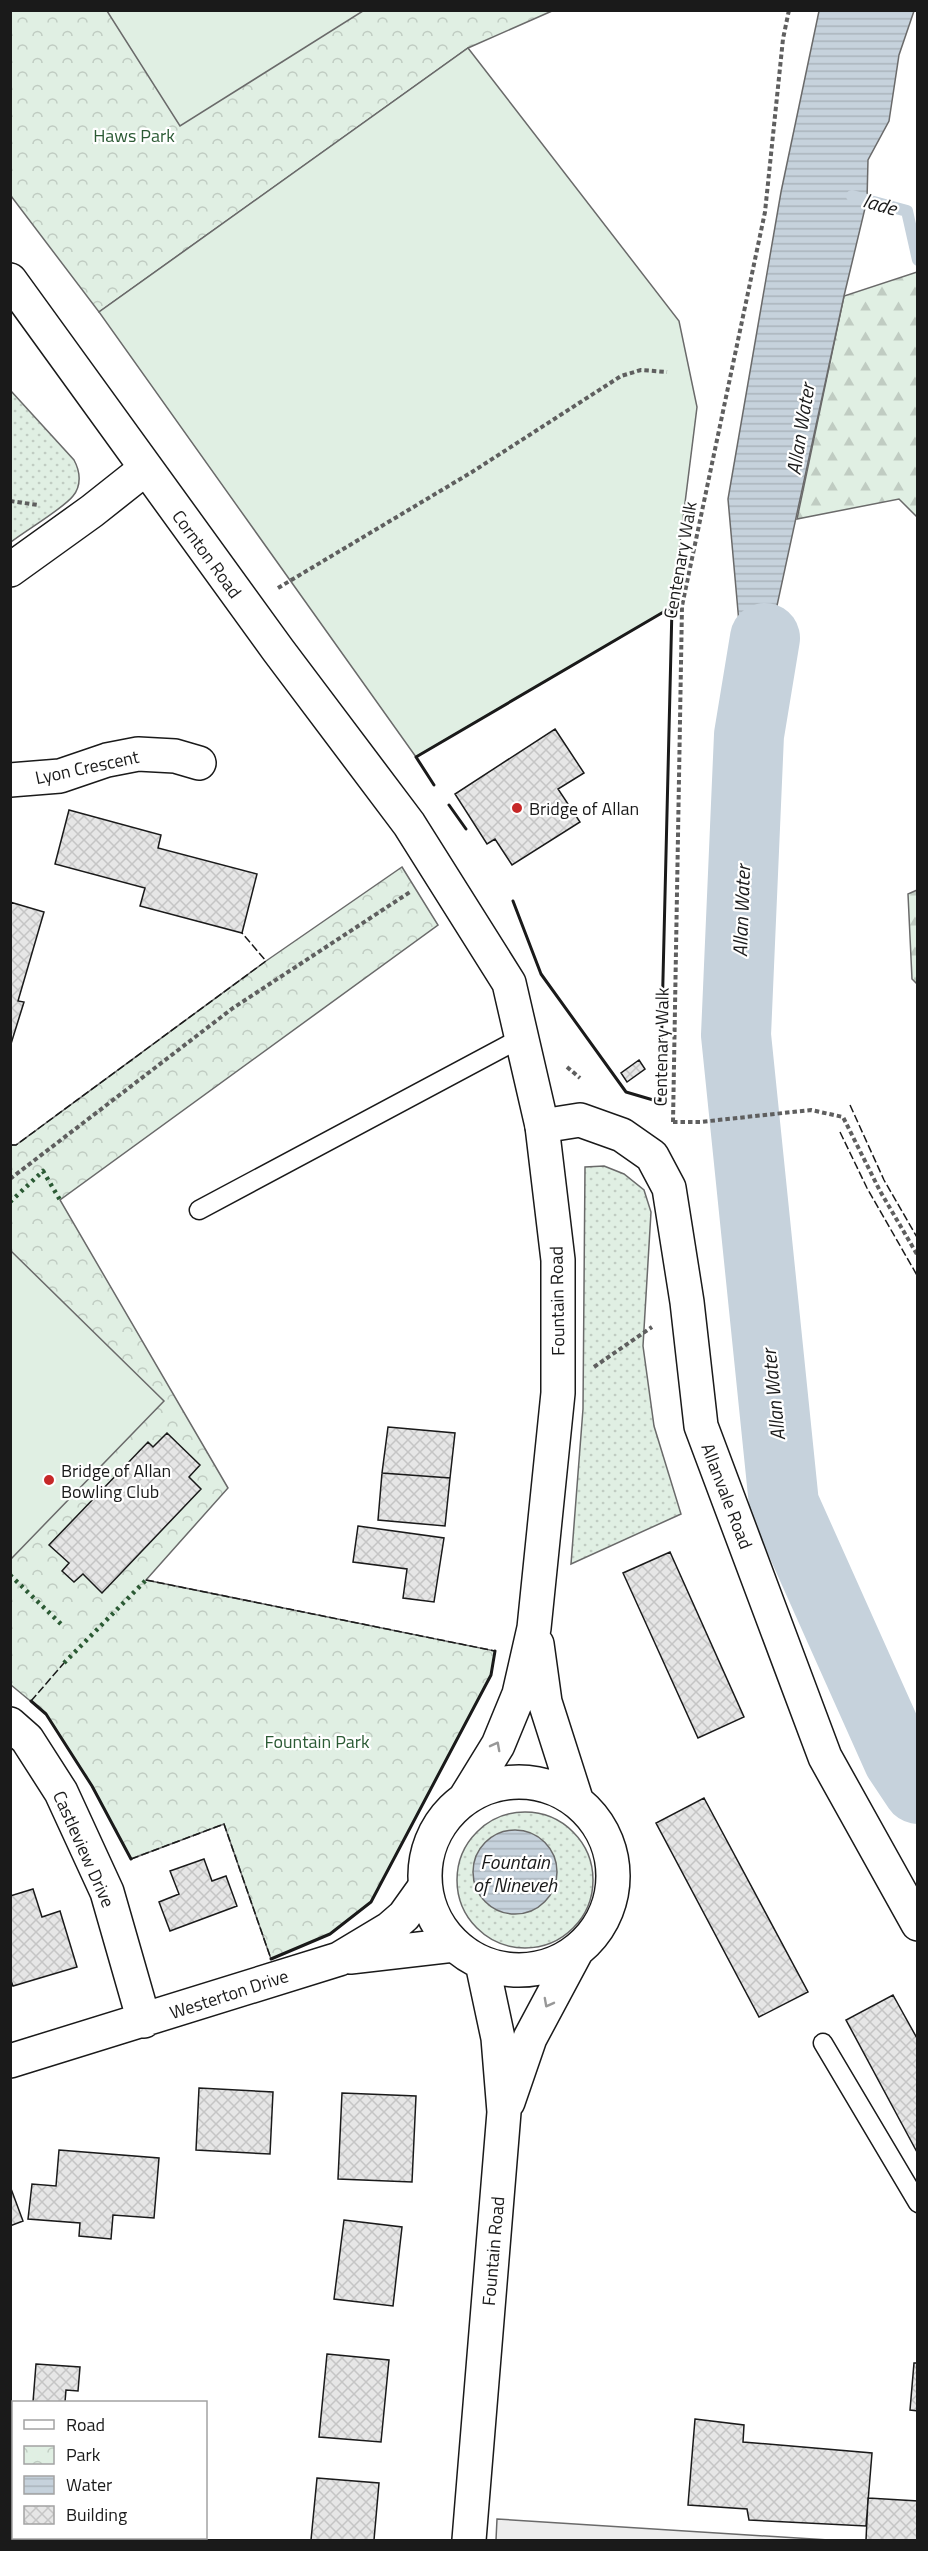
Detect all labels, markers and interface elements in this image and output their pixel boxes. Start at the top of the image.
park label: Haws Park [93,122,175,149]
water label: lade [860,184,902,224]
water label: Allan Water [777,378,823,477]
street label: Centenary Walk [656,499,704,621]
street label: Cornton Road [166,504,248,604]
street label: Lyon Crescent [33,743,142,791]
place label: Bridge of Allan [529,795,639,822]
marker: Bridge of Allan [510,801,524,815]
water label: Allan Water [724,862,758,958]
street label: Centenary Walk [646,987,676,1107]
street label: Fountain Road [543,1246,571,1356]
water label: Allan Water [752,1345,793,1442]
street label: Allanvale Road [694,1439,760,1553]
place label: Bridge of Allan Bowling Club [61,1457,171,1505]
marker: Bridge of Allan Bowling Club [42,1473,56,1487]
park label: Fountain Park [264,1728,370,1755]
one-way arrow [489,1742,500,1753]
street label: Castleview Drive [46,1786,122,1912]
water label: Fountain of Nineveh [473,1846,558,1900]
street label: Westerton Drive [166,1962,292,2026]
one-way arrow [544,1997,555,2007]
street label: Fountain Road [475,2195,511,2307]
legend [12,2401,207,2539]
text: Road [66,2411,105,2438]
text: Park [66,2441,101,2468]
text: Water [66,2471,112,2498]
text: Building [66,2501,127,2528]

